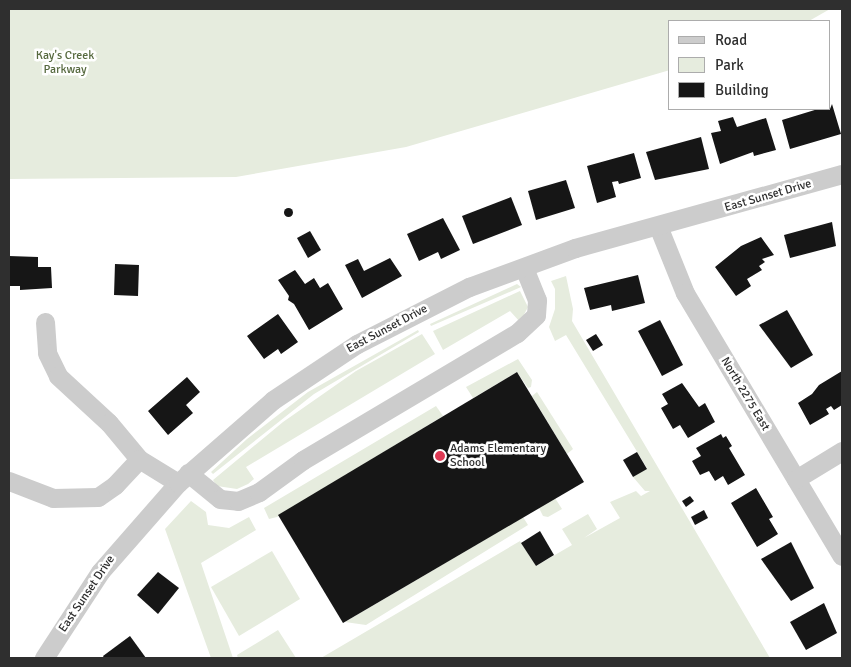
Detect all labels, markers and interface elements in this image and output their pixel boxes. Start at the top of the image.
legend [668,20,831,110]
text: Road [715,31,747,49]
park label: Kay's Creek Parkway [36,49,94,77]
text: Park [715,56,744,74]
text: Building [715,81,769,99]
street label: East Sunset Drive [723,177,813,215]
street label: East Sunset Drive [344,302,430,356]
street label: North 2275 East [717,355,773,433]
place label: Adams Elementary School [450,442,546,470]
marker: Adams Elementary School [434,450,446,462]
street label: East Sunset Drive [56,553,118,635]

